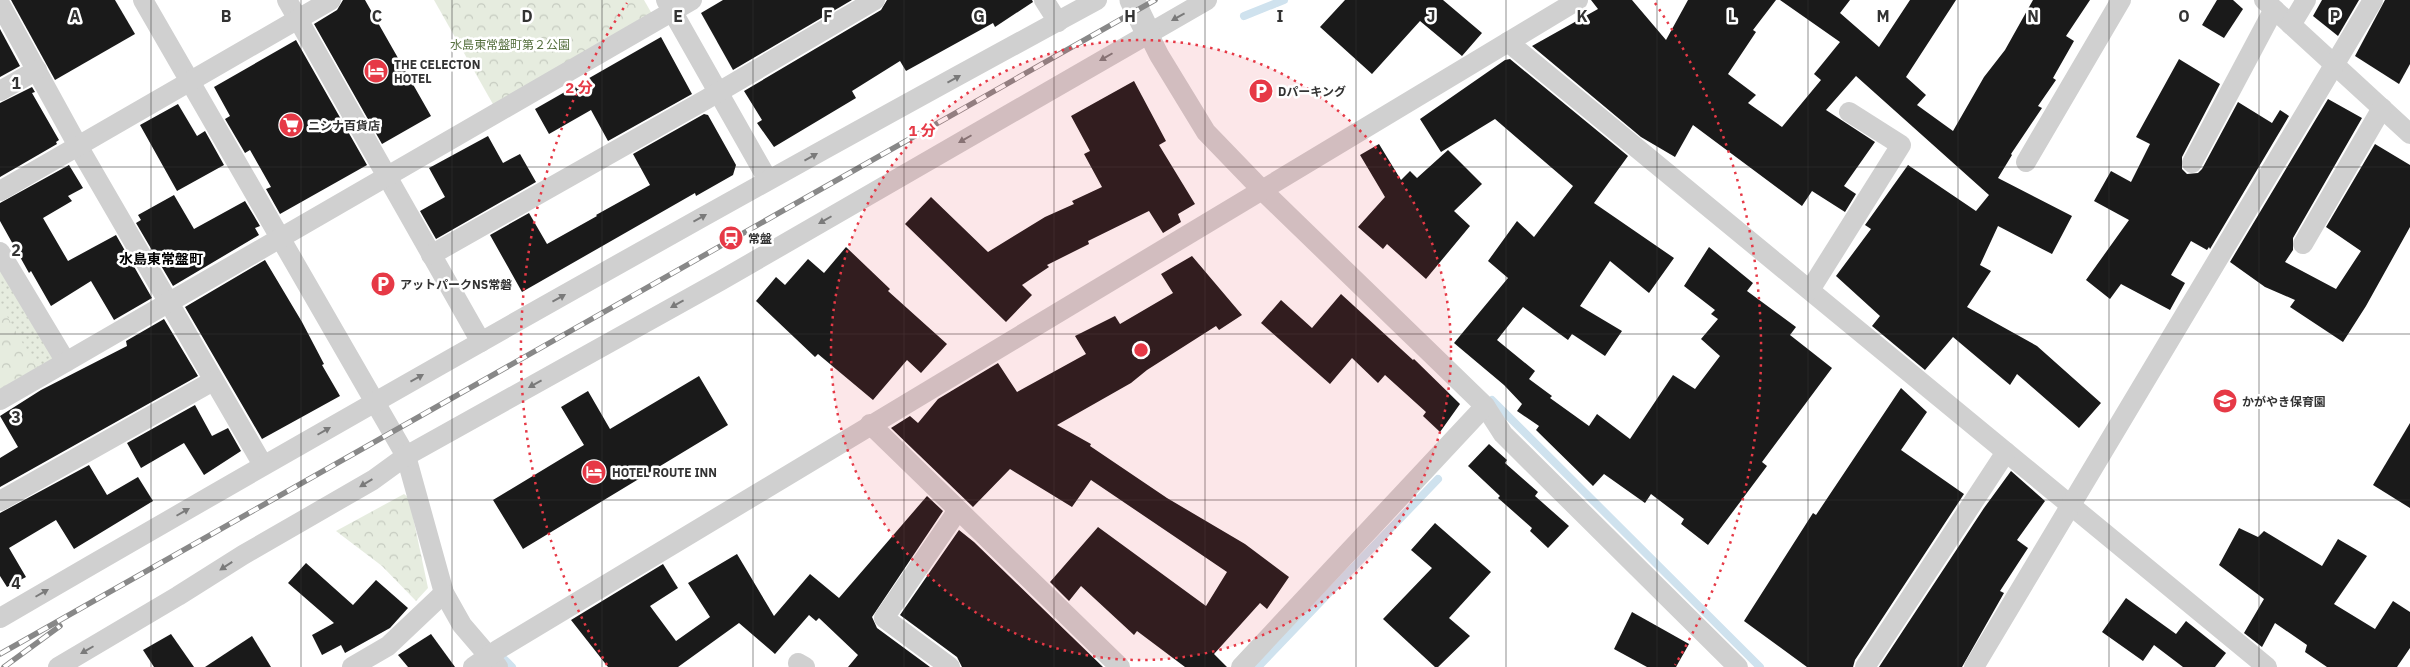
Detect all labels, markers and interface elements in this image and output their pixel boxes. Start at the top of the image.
text: A [70,6,81,26]
text: B [221,6,232,26]
text: C [372,6,382,26]
text: D [521,6,533,26]
text: E [673,6,683,26]
text: F [823,6,833,26]
text: G [973,6,985,26]
text: H [1124,6,1136,26]
text: I [1277,6,1284,26]
text: J [1427,6,1435,26]
text: K [1576,6,1588,26]
text: L [1728,6,1736,26]
text: M [1876,6,1890,26]
text: N [2027,6,2039,26]
text: O [2178,6,2190,26]
text: P [2330,6,2340,26]
one-way arrow [1171,12,1184,21]
park label: 水島東常盤町第２公園 [450,37,570,52]
one-way arrow [1099,53,1112,62]
place label: THE CELECTON HOTEL [394,57,480,86]
hotel icon: THE CELECTON HOTEL [363,58,389,84]
text: 1 [11,73,21,93]
one-way arrow [947,74,960,83]
text: 2 分 [565,78,593,97]
parking icon: Dパーキング [1248,78,1274,104]
place label: Dパーキング [1278,84,1346,99]
supermarket icon: ニシナ百貨店 [278,112,304,138]
place label: ニシナ百貨店 [308,118,380,133]
text: 1 分 [908,121,936,140]
one-way arrow [959,134,972,143]
one-way arrow [804,152,818,161]
one-way arrow [693,214,707,222]
one-way arrow [818,216,831,225]
station icon: 常盤 [718,225,744,251]
place label: 常盤 [748,231,772,246]
text: 2 [11,240,21,260]
district label: 水島東常盤町 [119,250,203,268]
parking icon: アットパークNS常磐 [370,271,396,297]
place label: アットパークNS常磐 [400,277,512,292]
one-way arrow [551,294,566,302]
one-way arrow [671,300,684,309]
centre of rings [1132,341,1150,359]
one-way arrow [410,373,424,382]
one-way arrow [529,379,542,388]
school or university icon: かがやき保育園 [2212,388,2238,414]
place label: かがやき保育園 [2242,394,2326,409]
text: 3 [11,407,21,427]
one-way arrow [317,426,330,435]
hotel icon: HOTEL ROUTE INN [581,459,607,485]
place label: HOTEL ROUTE INN [612,465,717,480]
one-way arrow [360,479,373,488]
one-way arrow [176,507,189,516]
one-way arrow [219,561,233,570]
text: 4 [11,573,21,593]
one-way arrow [36,589,49,598]
one-way arrow [81,645,94,654]

